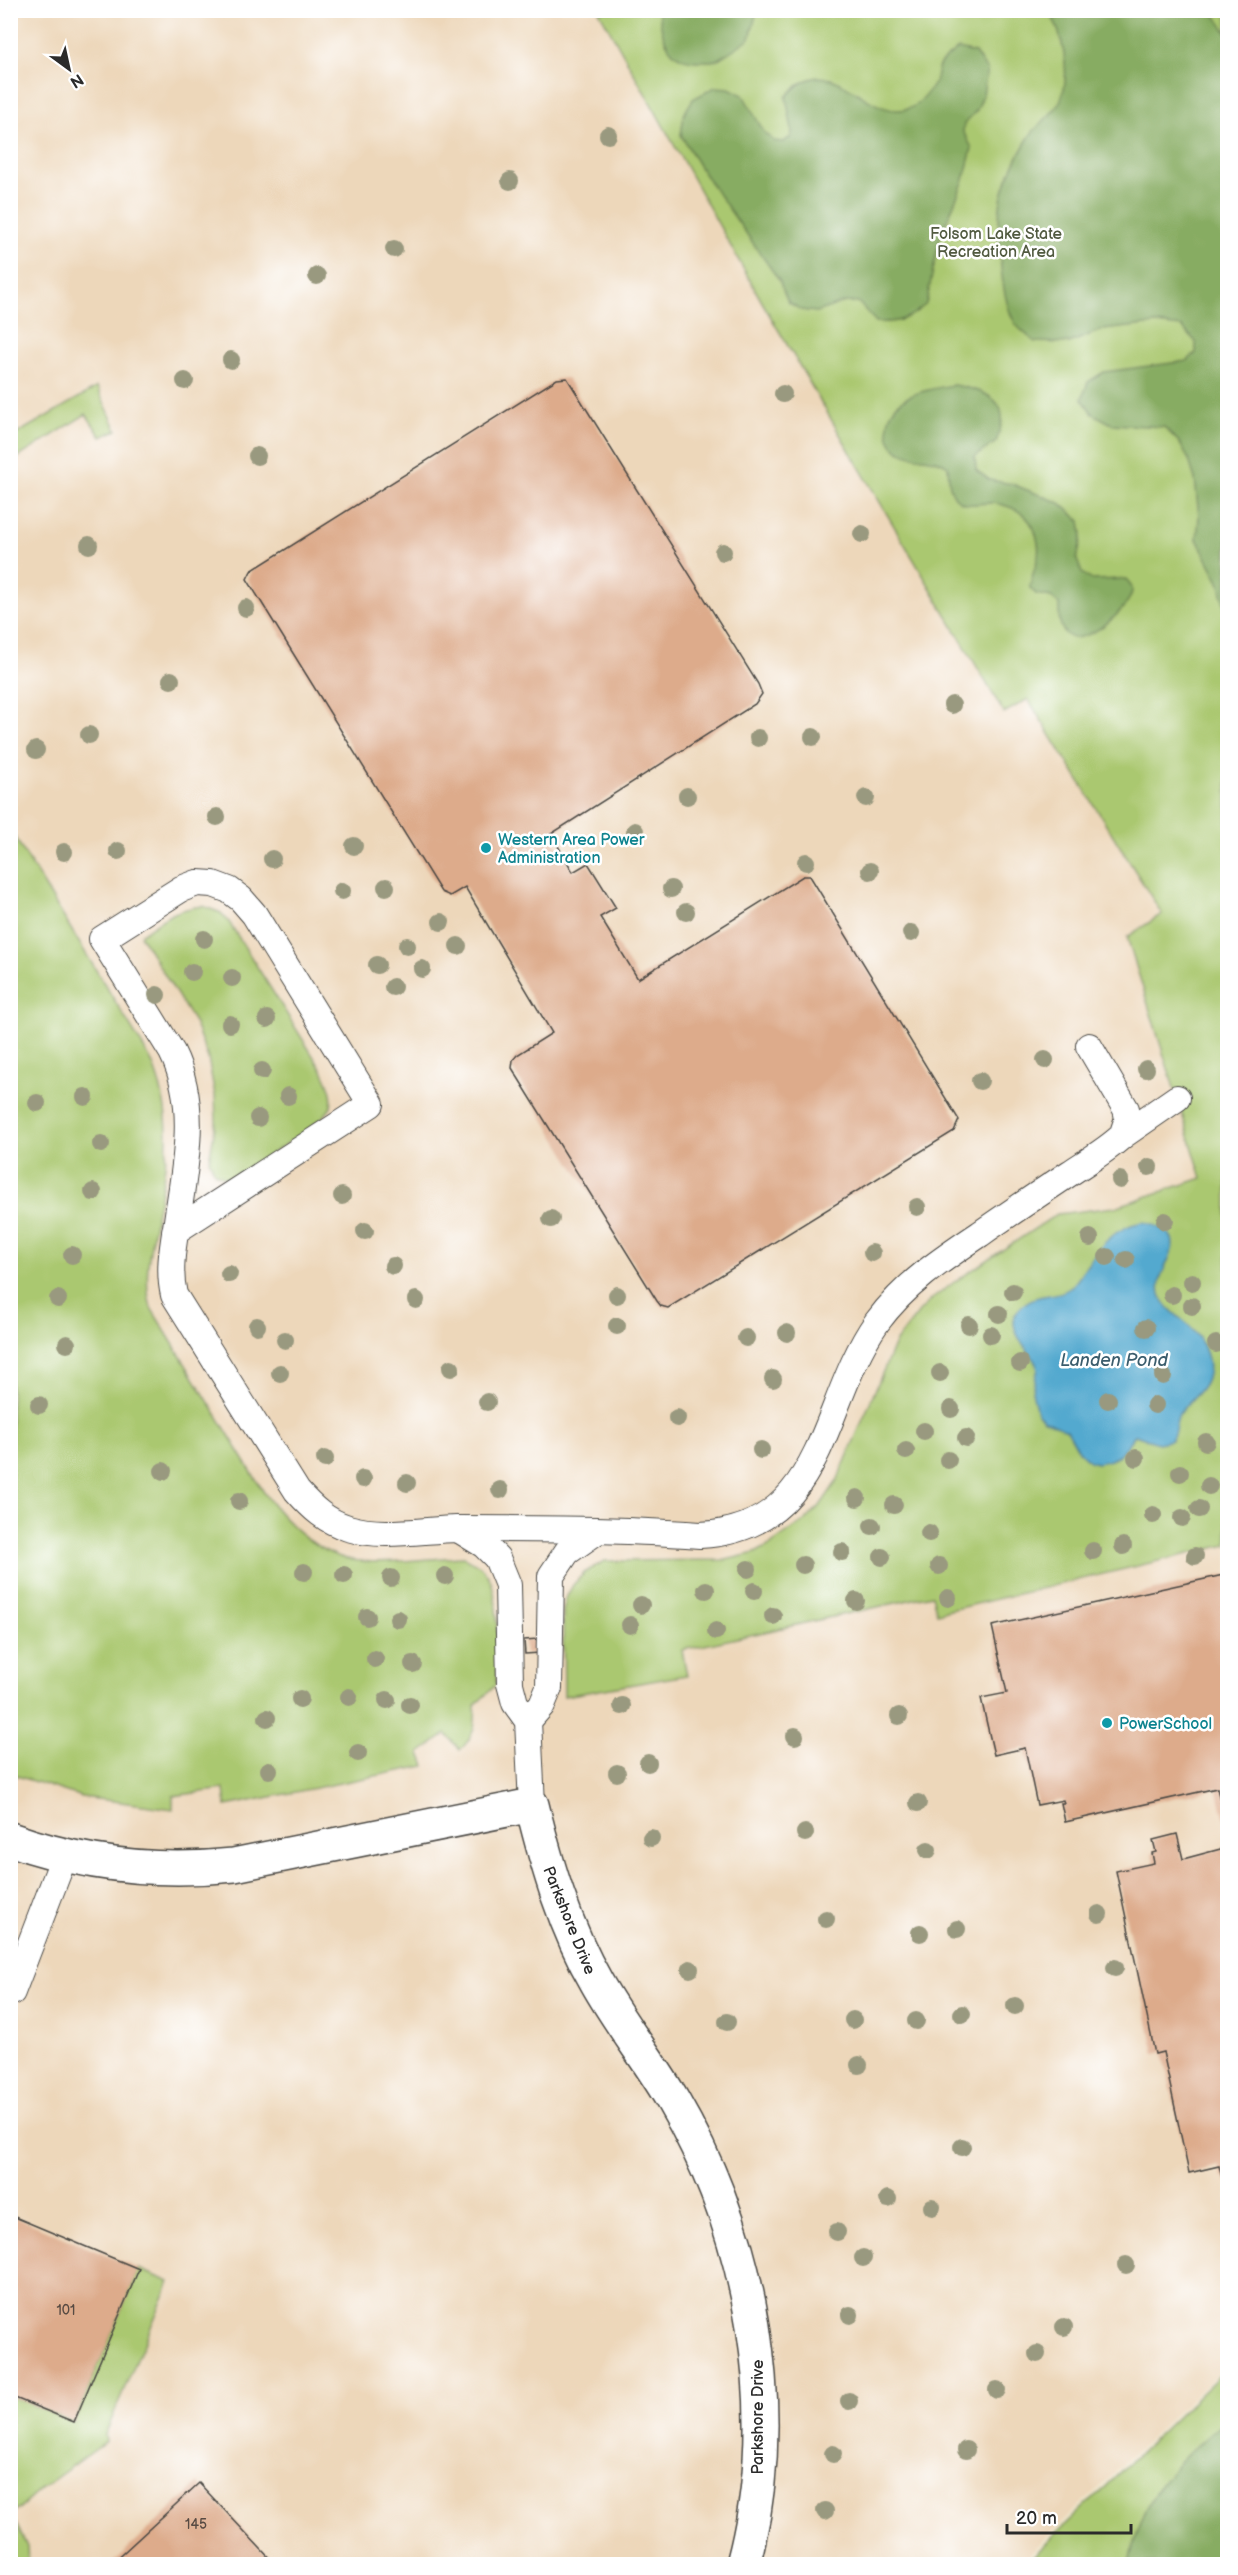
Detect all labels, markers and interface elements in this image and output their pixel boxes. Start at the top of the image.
north arrow [39,39,99,99]
text: N [66,69,87,92]
park label: Folsom Lake State Recreation Area [930,225,1063,262]
place label: Western Area Power Administration [498,831,645,868]
marker: Western Area Power Administration [479,841,493,855]
water label: Landen Pond [1060,1350,1168,1371]
place label: PowerSchool [1119,1715,1212,1734]
marker: PowerSchool [1100,1716,1114,1730]
street label: Parkshore Drive [538,1864,599,1978]
house number: 101 [56,2302,76,2319]
street label: Parkshore Drive [749,2359,768,2474]
scale bar [1007,2497,1132,2535]
text: 20 m [1016,2508,1057,2529]
house number: 145 [185,2516,207,2533]

